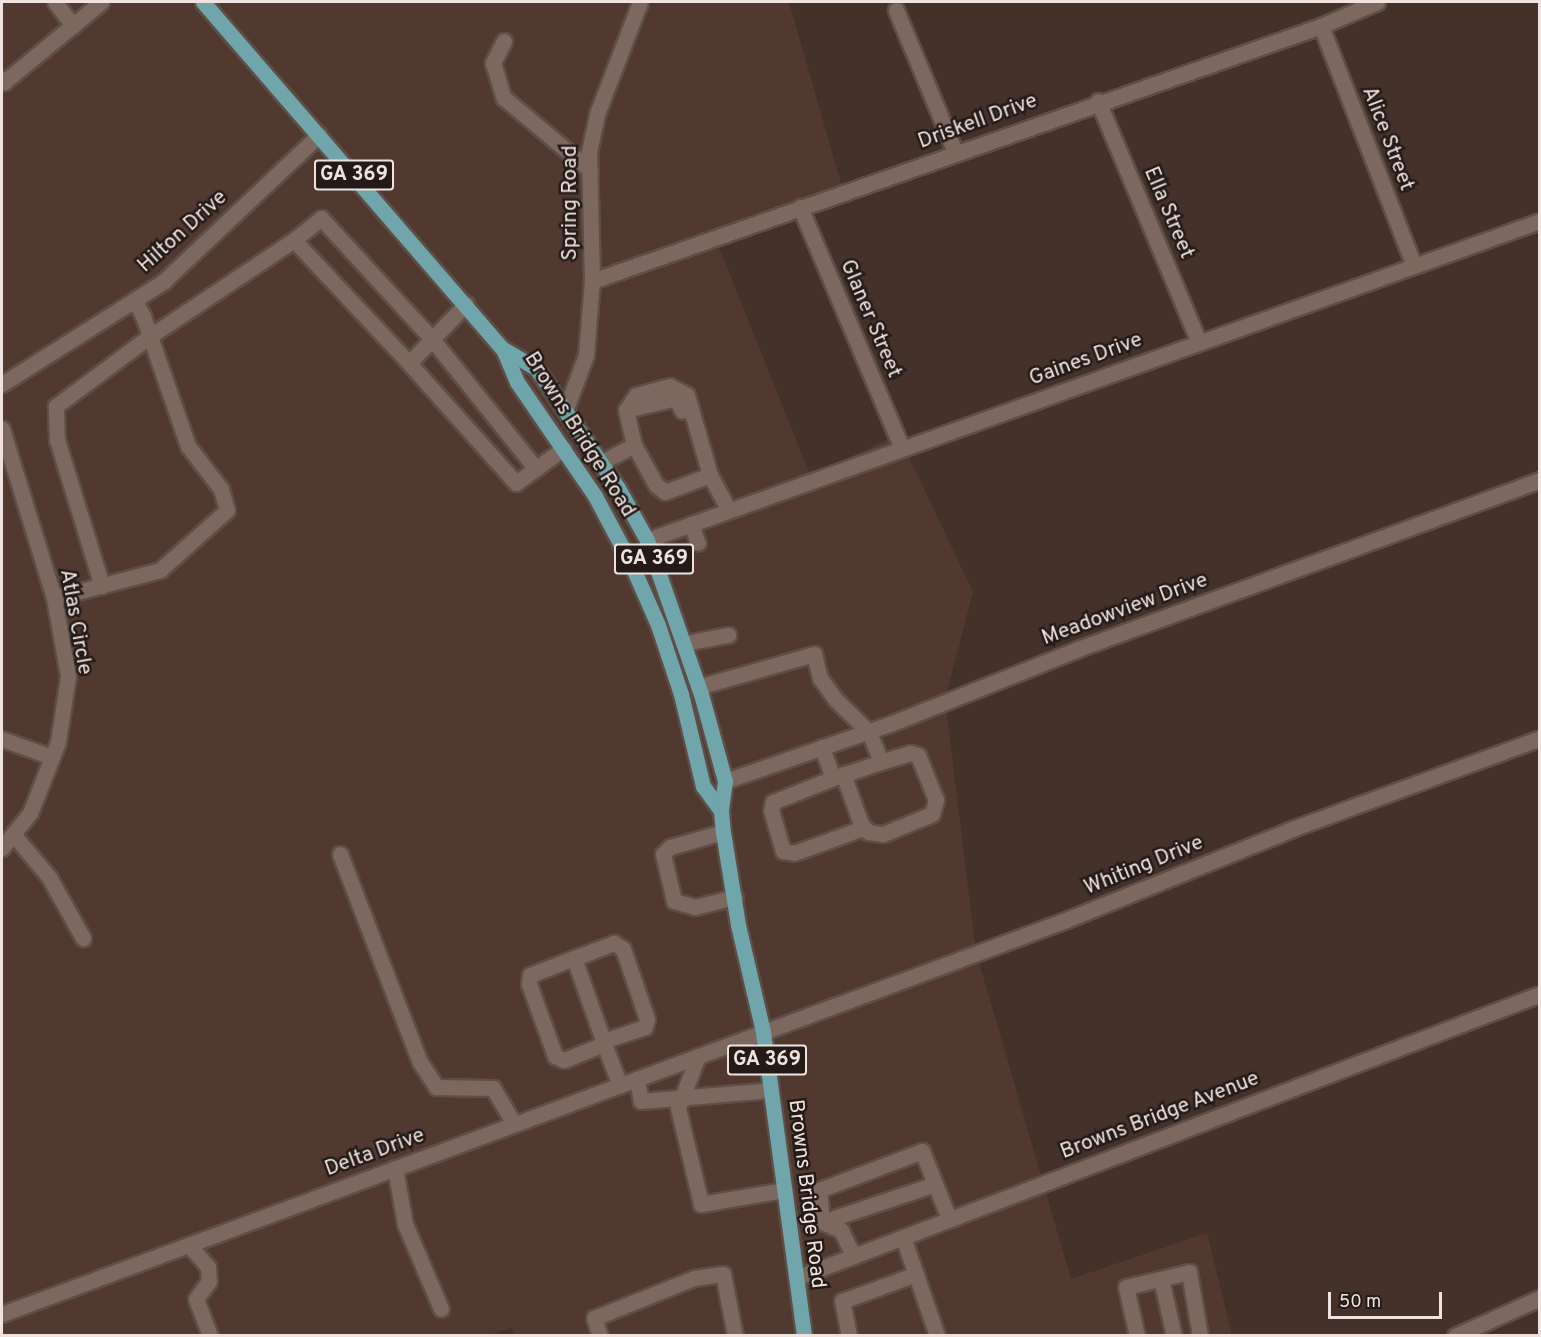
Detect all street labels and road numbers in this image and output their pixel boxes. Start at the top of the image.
street label: Alice Street [1356,83,1418,195]
street label: Driskell Drive [915,89,1041,155]
street label: Spring Road [558,145,584,261]
road number: GA 369 [314,158,394,192]
street label: Ella Street [1137,163,1199,263]
street label: Hilton Drive [133,185,233,279]
street label: Glaner Street [834,256,906,382]
street label: Gaines Drive [1026,328,1146,392]
street label: Browns Bridge Road [518,348,640,522]
road number: GA 369 [614,542,694,576]
street label: Atlas Circle [53,567,97,677]
street label: Meadowview Drive [1039,568,1211,652]
street label: Whiting Drive [1081,831,1207,901]
road number: GA 369 [726,1043,807,1077]
street label: Browns Bridge Avenue [1057,1066,1263,1166]
street label: Browns Bridge Road [782,1098,830,1290]
street label: Delta Drive [322,1123,428,1183]

